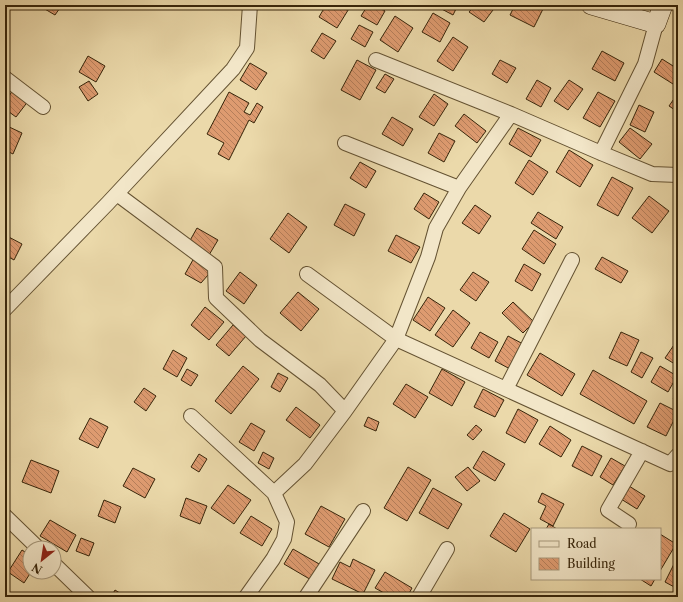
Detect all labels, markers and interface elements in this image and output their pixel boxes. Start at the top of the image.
legend [531,528,661,580]
text: Road [567,536,597,551]
north arrow [22,540,62,580]
text: Building [567,556,615,571]
text: N [29,560,45,577]

